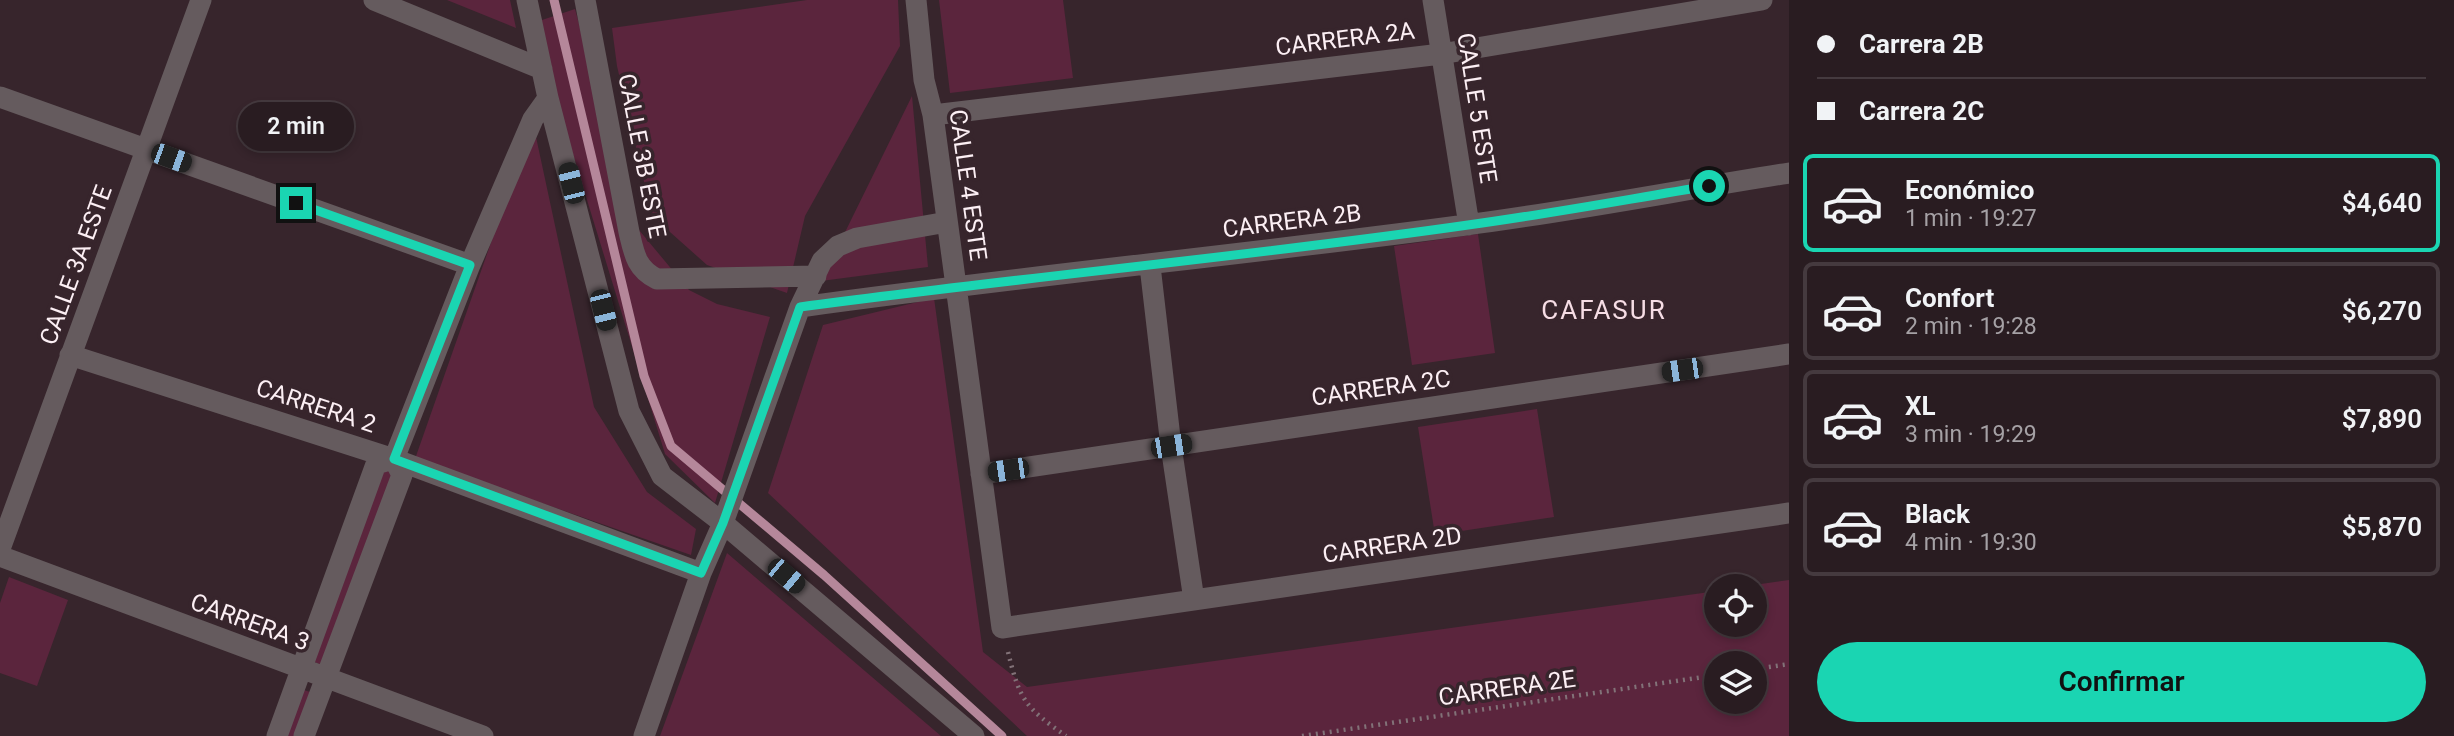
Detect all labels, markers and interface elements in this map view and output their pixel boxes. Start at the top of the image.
street label: CARRERA 2A [1274,17,1417,61]
text: Carrera 2B [1859,29,1984,59]
street label: CALLE 5 ESTE [1451,31,1503,185]
street label: CALLE 3B ESTE [612,71,672,241]
text: Carrera 2C [1859,96,1984,126]
callout: 2 min [238,102,354,150]
street label: CALLE 4 ESTE [944,108,992,262]
text: 2 min [267,113,325,140]
car [148,141,195,175]
car [556,160,587,206]
route start [1693,170,1725,202]
icon: car [1821,172,1884,235]
text: Económico [1905,175,2034,205]
street label: CALLE 3A ESTE [34,181,118,349]
route end [280,187,312,219]
text: $4,640 [2342,188,2422,218]
street label: CARRERA 2B [1221,199,1363,243]
text: 1 min · 19:27 [1905,205,2037,232]
icon: car [1821,280,1884,343]
text: Confort [1905,283,1994,313]
car [588,287,619,333]
district label: CAFASUR [1541,295,1667,325]
text: $6,270 [2342,296,2422,326]
text: 2 min · 19:28 [1905,313,2037,340]
car [1660,357,1705,383]
street label: CARRERA 2C [1310,364,1452,412]
street label: CARRERA 2 [253,373,379,439]
icon: car [1821,388,1884,451]
text: XL [1905,391,1936,421]
text: $7,890 [2342,404,2422,434]
text: 3 min · 19:29 [1905,421,2037,448]
car [1149,432,1194,460]
car [986,457,1031,483]
icon: car [1821,496,1884,559]
text: Black [1905,499,1970,529]
text: $5,870 [2342,512,2422,542]
street label: CARRERA 2D [1321,521,1463,569]
text: 4 min · 19:30 [1905,529,2037,556]
car [764,554,809,598]
map controls [1704,574,1767,714]
button: locate [1704,574,1767,637]
street label: CARRERA 3 [187,588,313,656]
button: Confirmar [1817,642,2426,722]
button: layers [1704,651,1767,714]
street label: CARRERA 2E [1437,665,1577,711]

